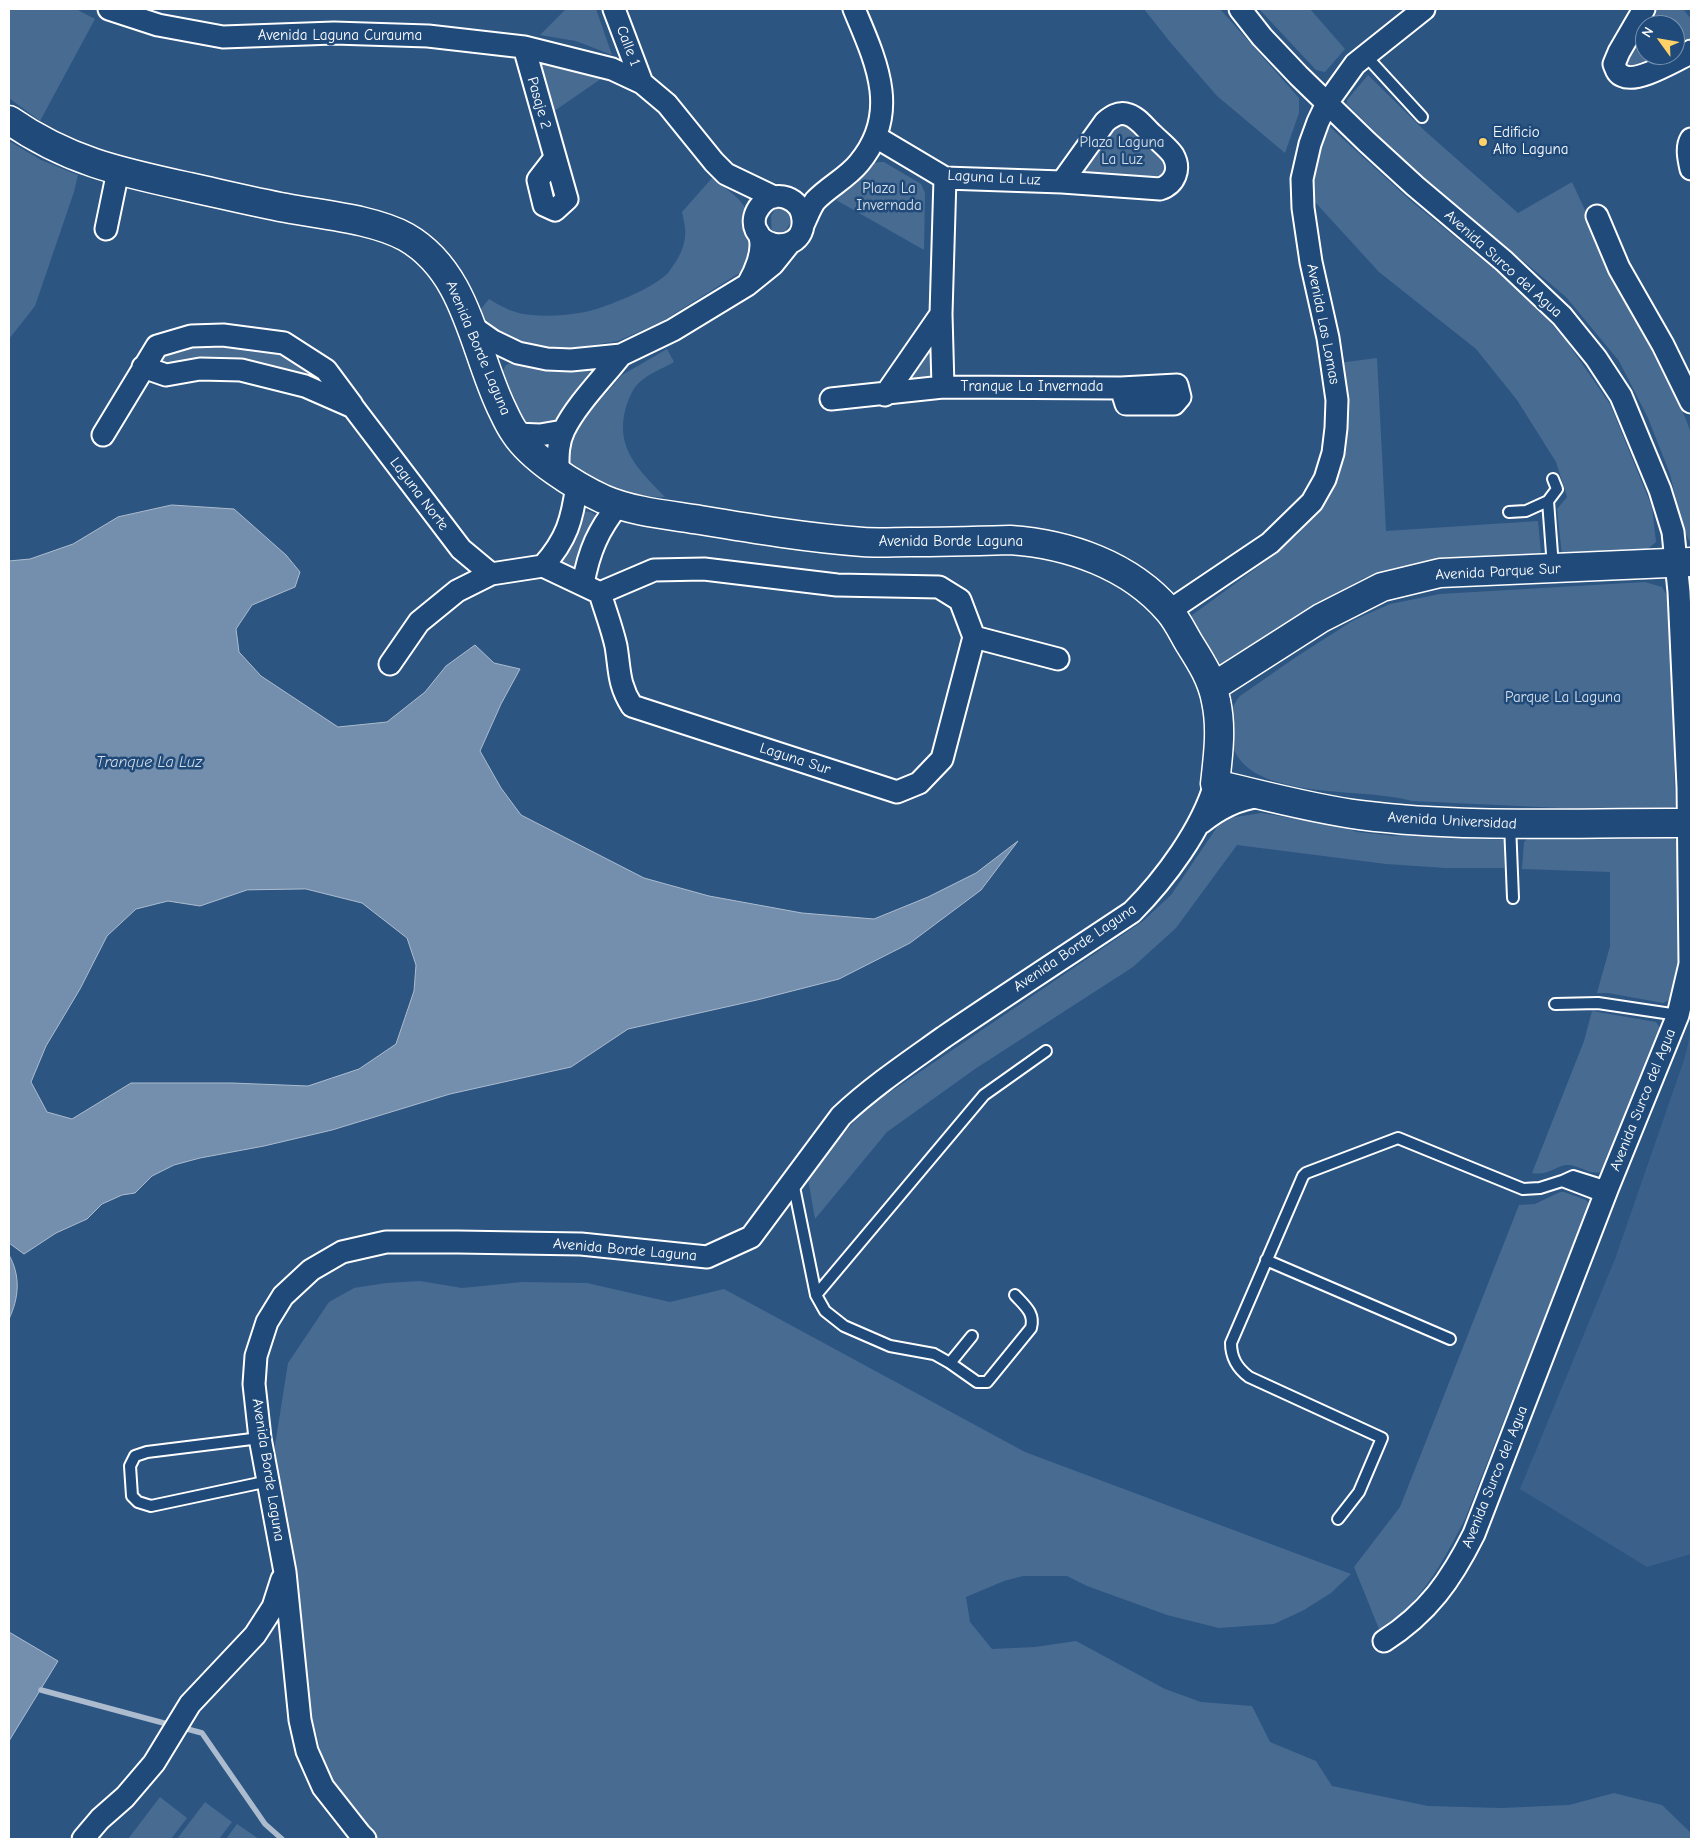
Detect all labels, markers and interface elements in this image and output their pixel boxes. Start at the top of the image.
north arrow [1635,15,1685,65]
street label: Calle 1 [612,23,644,69]
text: N [1638,24,1657,41]
street label: Avenida Laguna Curauma [258,27,422,45]
street label: Pasaje 2 [523,75,555,131]
place label: Edificio Alto Laguna [1493,124,1568,159]
park label: Plaza Laguna La Luz [1080,134,1164,169]
marker: Edificio Alto Laguna [1477,136,1489,148]
street label: Laguna La Luz [947,167,1041,189]
park label: Plaza La Invernada [856,180,922,215]
street label: Avenida Surco del Agua [1440,206,1566,322]
street label: Avenida Las Lomas [1302,262,1344,386]
street label: Avenida Borde Laguna [441,278,515,418]
street label: Tranque La Invernada [961,378,1103,396]
street label: Laguna Norte [386,454,452,534]
street label: Avenida Borde Laguna [879,533,1023,551]
street label: Avenida Parque Sur [1435,560,1561,584]
park label: Parque La Laguna [1505,689,1621,707]
street label: Laguna Sur [757,739,833,779]
water label: Tranque La Luz [96,752,202,772]
street label: Avenida Universidad [1387,809,1517,833]
street label: Avenida Borde Laguna [1010,900,1140,996]
street label: Avenida Surco del Agua [1606,1026,1680,1174]
street label: Avenida Borde Laguna [552,1235,698,1265]
street label: Avenida Borde Laguna [248,1397,288,1543]
street label: Avenida Surco del Agua [1458,1403,1532,1551]

